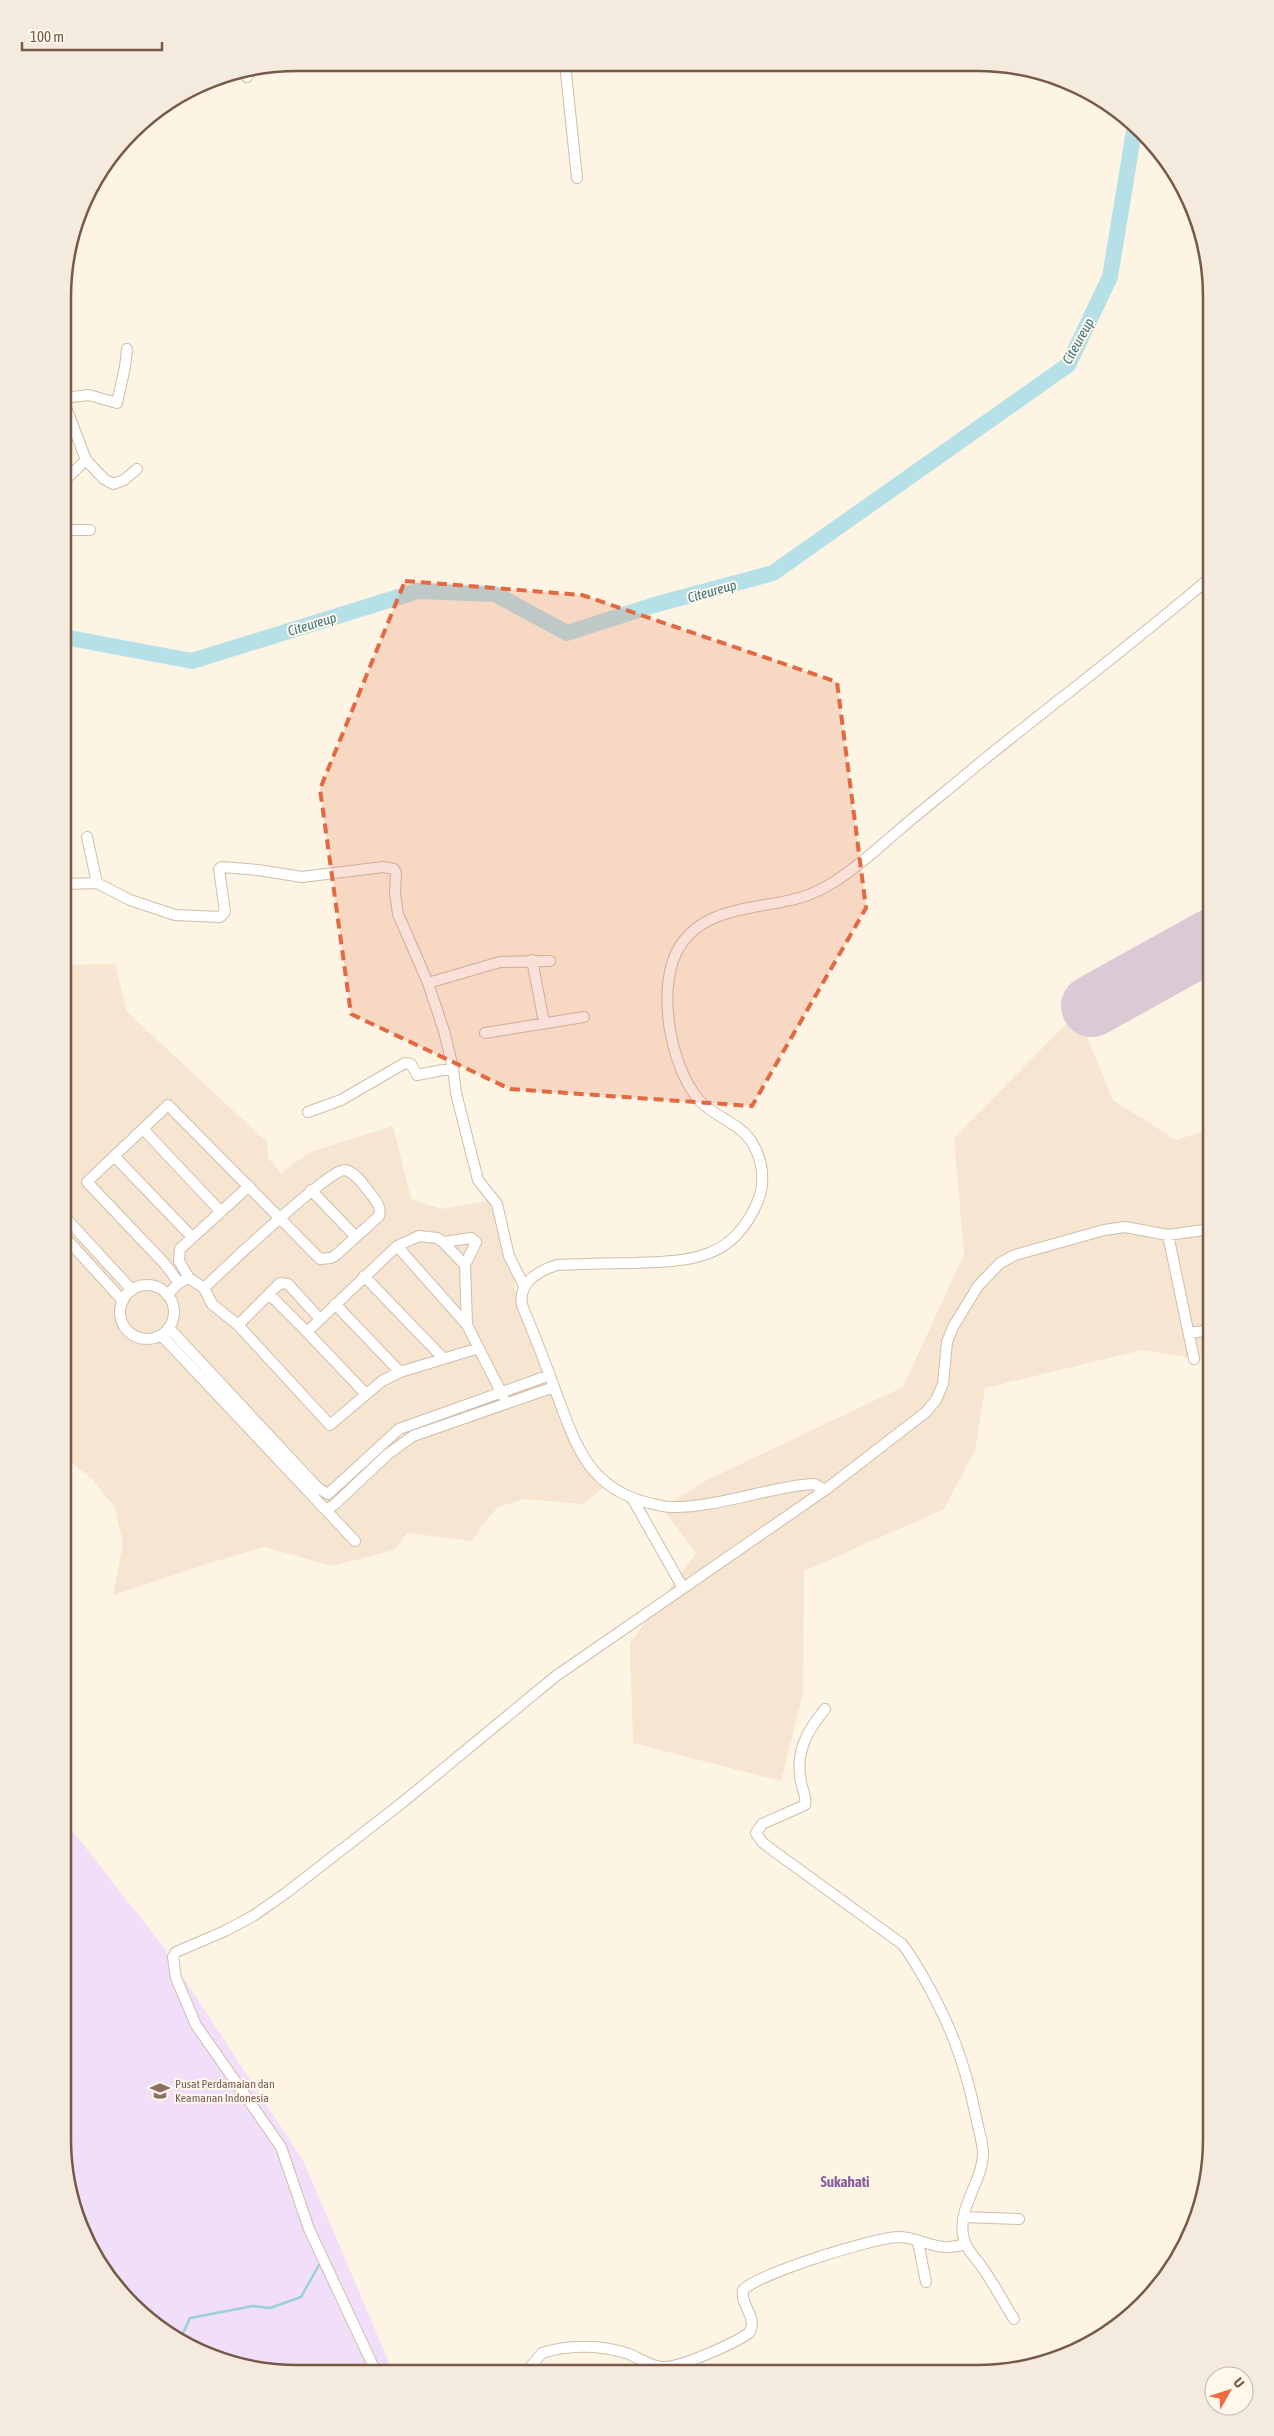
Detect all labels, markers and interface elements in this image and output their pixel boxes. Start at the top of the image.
scale bar [22,20,162,52]
text: 100 m [30,28,64,45]
water label: Citeureup [1059,315,1097,367]
water label: Citeureup [686,576,739,606]
water label: Citeureup [286,609,339,639]
place label: Pusat Perdamaian dan Keamanan Indonesia [175,2077,275,2105]
school or university icon: Pusat Perdamaian dan Keamanan Indonesia [149,2080,171,2102]
district label: Sukahati [820,2173,870,2190]
north arrow [1204,2366,1254,2416]
text: U [1230,2374,1248,2391]

